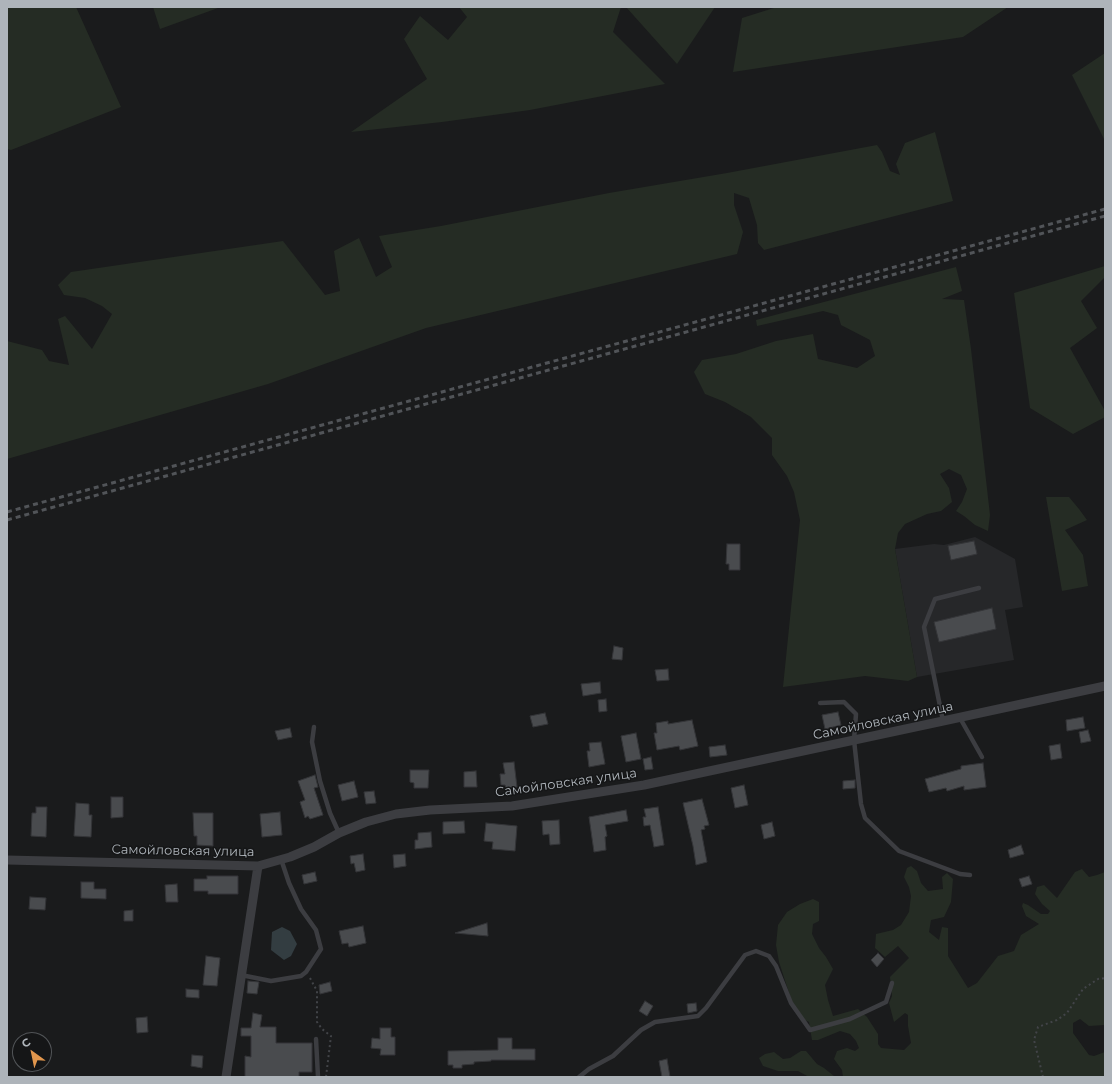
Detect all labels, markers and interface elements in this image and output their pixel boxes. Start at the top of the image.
street label: Самойловская улица [812,699,954,743]
street label: Самойловская улица [494,765,638,801]
street label: Самойловская улица [111,842,255,860]
north arrow [12,1032,52,1072]
text: С [19,1035,33,1051]

